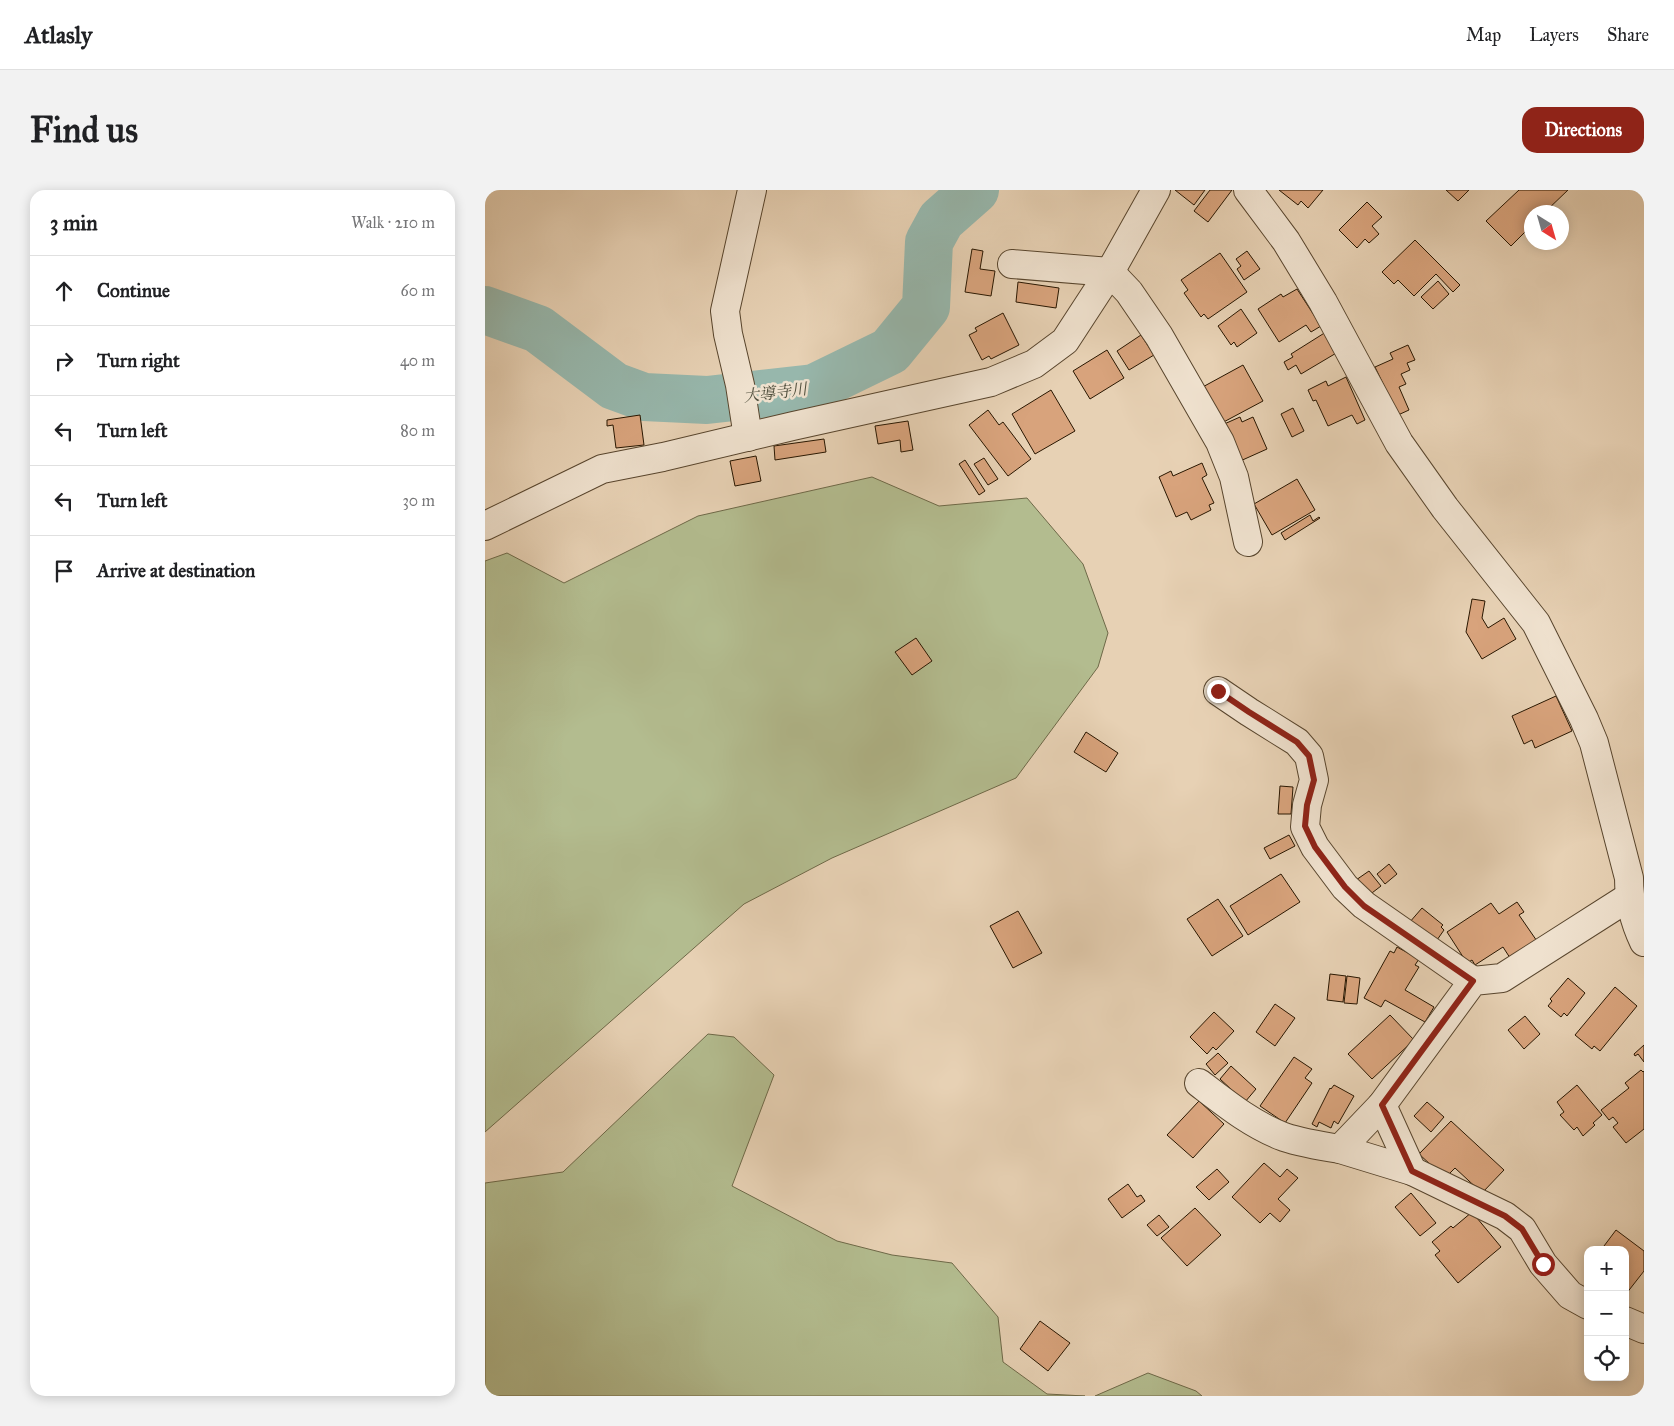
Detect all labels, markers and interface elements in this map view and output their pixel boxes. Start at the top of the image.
text: Atlasly [25,20,92,50]
text: Map [1466,24,1501,46]
text: Layers [1529,24,1579,46]
text: Share [1607,24,1649,46]
button: Directions [1522,107,1644,153]
text: Find us [30,109,138,152]
north arrow [1524,205,1569,250]
text: 3 min [50,210,98,236]
text: Walk · 210 m [351,213,435,232]
icon: ahead [50,277,78,305]
text: Continue [97,279,170,302]
text: 60 m [401,281,435,300]
icon: right [50,347,78,375]
text: Turn right [97,349,180,372]
text: 40 m [400,351,435,370]
water label: 大導寺川 [742,379,810,406]
icon: left [50,417,78,445]
text: Turn left [97,419,167,442]
text: 80 m [400,421,435,440]
icon: left [50,487,78,515]
text: Turn left [97,489,167,512]
text: 30 m [402,491,435,510]
icon: arrive [50,557,78,585]
text: Arrive at destination [97,559,255,582]
route end [1207,680,1230,703]
map controls [1584,1246,1629,1381]
button: + [1584,1246,1629,1291]
route start [1532,1253,1555,1276]
button: − [1584,1291,1629,1336]
button: locate [1584,1336,1629,1381]

